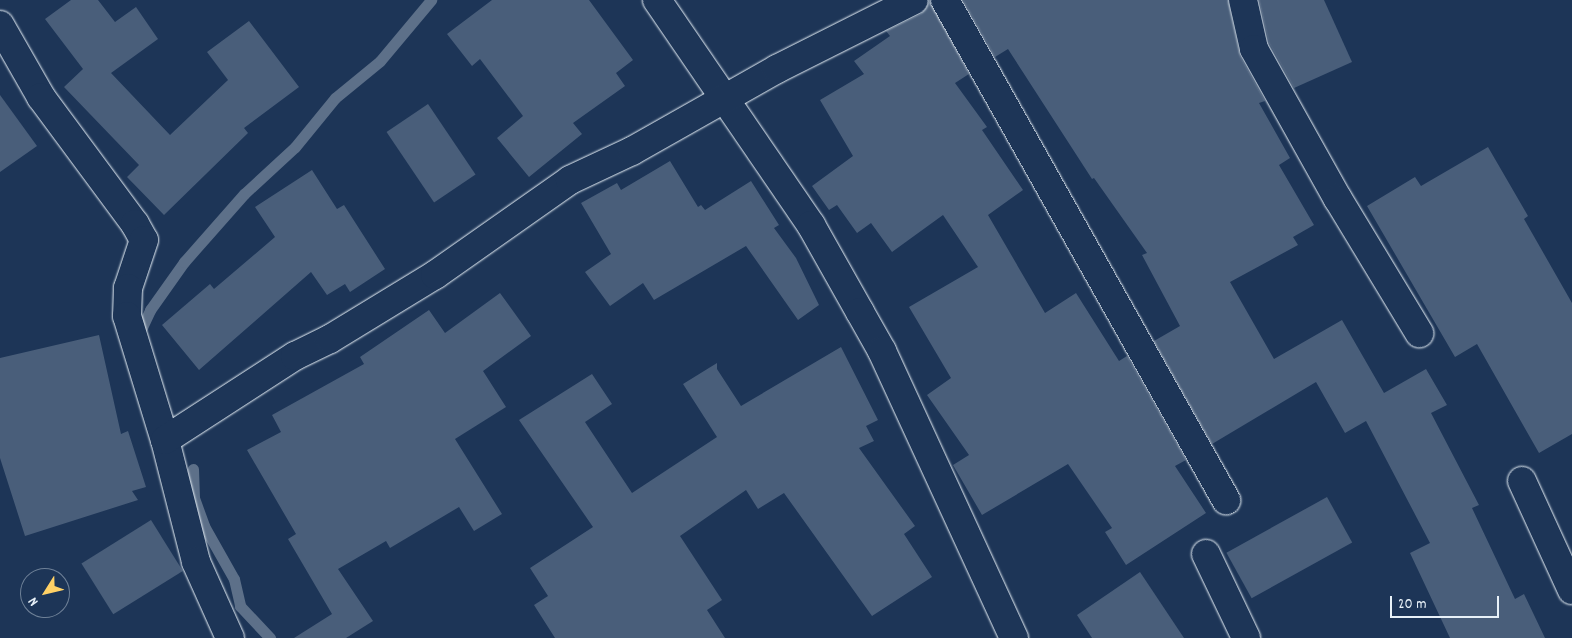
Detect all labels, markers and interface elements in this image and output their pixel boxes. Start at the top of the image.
north arrow [20,568,70,618]
scale bar [1392,586,1501,618]
text: N [24,593,44,610]
text: 20 m [1398,594,1426,616]

